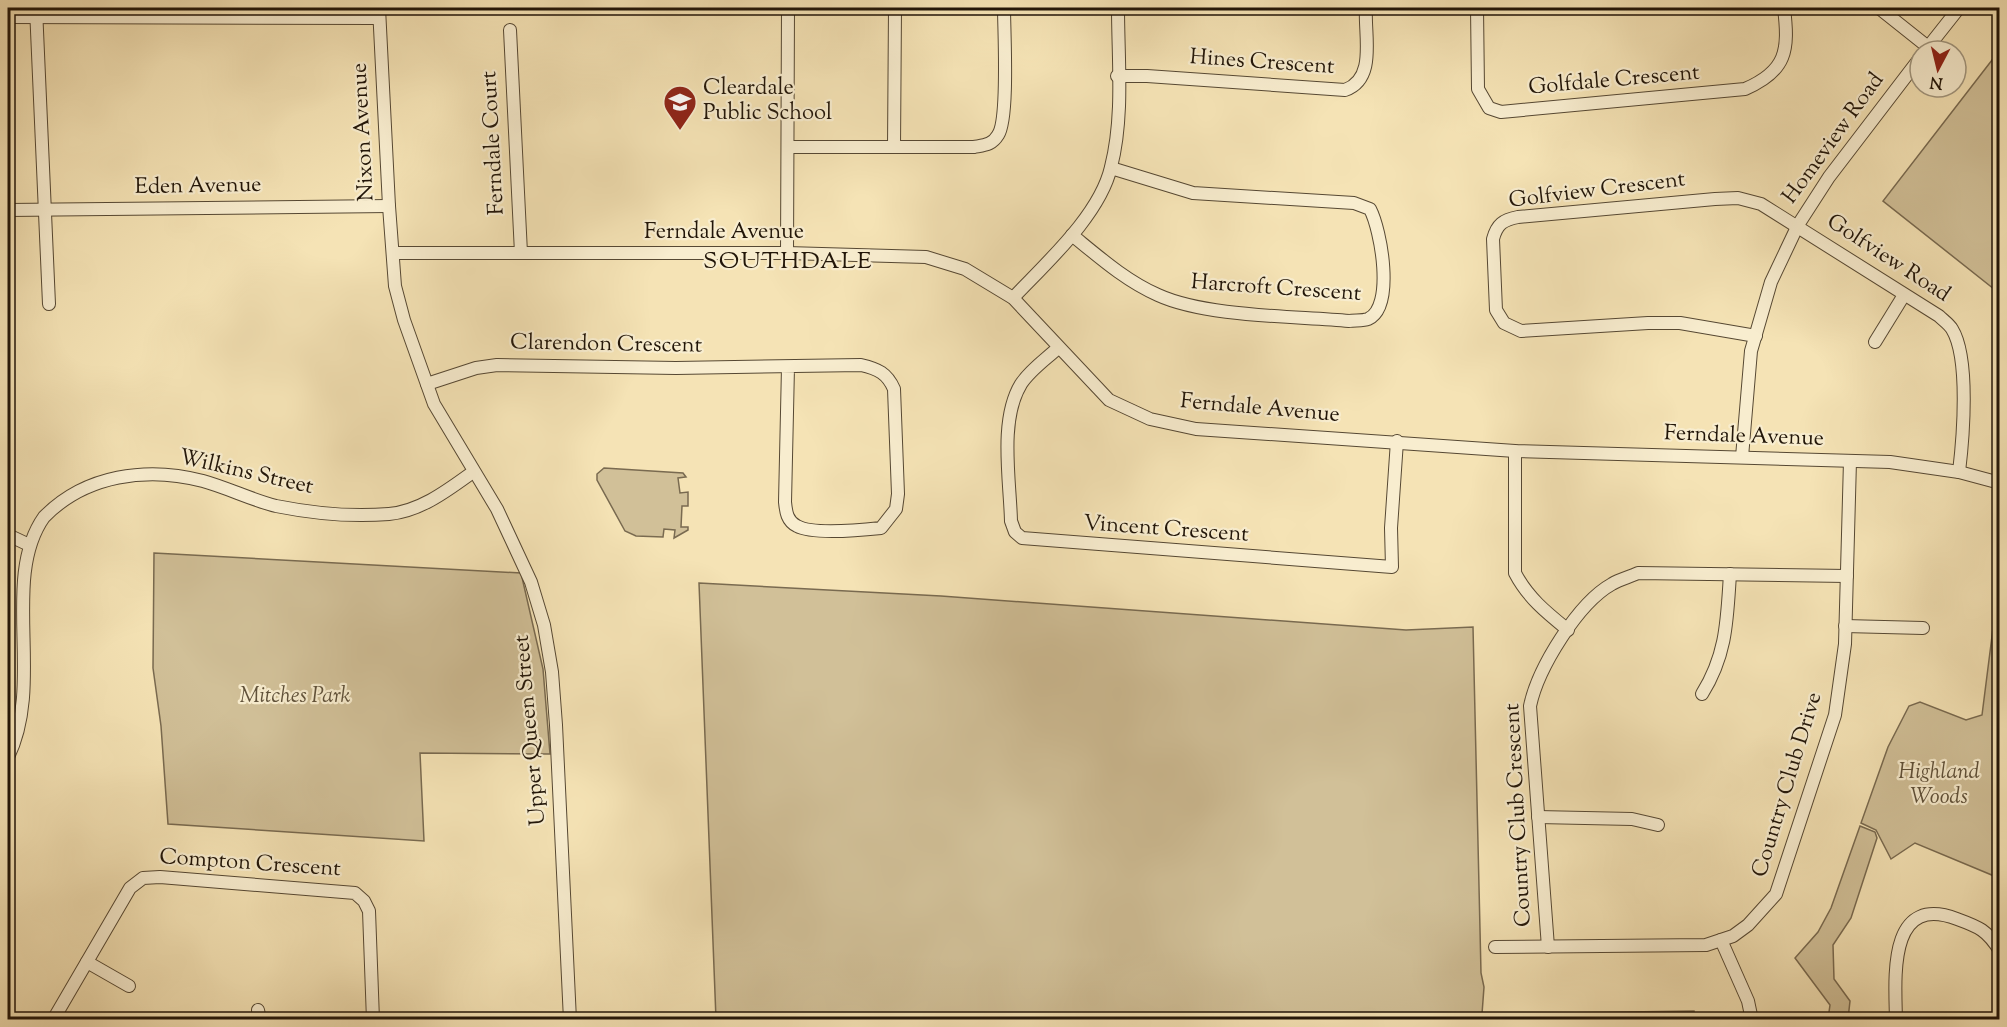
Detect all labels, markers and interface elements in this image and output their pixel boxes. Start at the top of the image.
north arrow [1908,39,1968,99]
street label: Hines Crescent [1189,42,1336,84]
street label: Golfdale Crescent [1527,58,1701,104]
street label: Nixon Avenue [344,62,384,202]
street label: Homeview Road [1775,67,1893,211]
text: N [1929,69,1944,94]
street label: Ferndale Court [474,70,514,216]
place label: Cleardale Public School [703,73,832,130]
school or university icon: Cleardale Public School [662,84,698,131]
street label: Golfview Crescent [1507,164,1687,218]
street label: Eden Avenue [134,170,262,204]
street label: Golfview Road [1820,207,1956,311]
street label: Ferndale Avenue [644,217,804,249]
district label: SOUTHDALE [703,245,873,279]
street label: Harcroft Crescent [1190,267,1363,311]
street label: Clarendon Crescent [510,327,703,363]
street label: Ferndale Avenue [1179,386,1341,432]
street label: Ferndale Avenue [1663,418,1825,456]
street label: Wilkins Street [176,442,317,504]
street label: Vincent Crescent [1082,508,1250,552]
street label: Upper Queen Street [507,633,555,827]
park label: Mitches Park [240,681,351,713]
street label: Country Club Drive [1745,689,1831,881]
street label: Country Club Crescent [1497,702,1541,928]
park label: Highland Woods [1898,757,1980,814]
street label: Compton Crescent [158,842,342,886]

